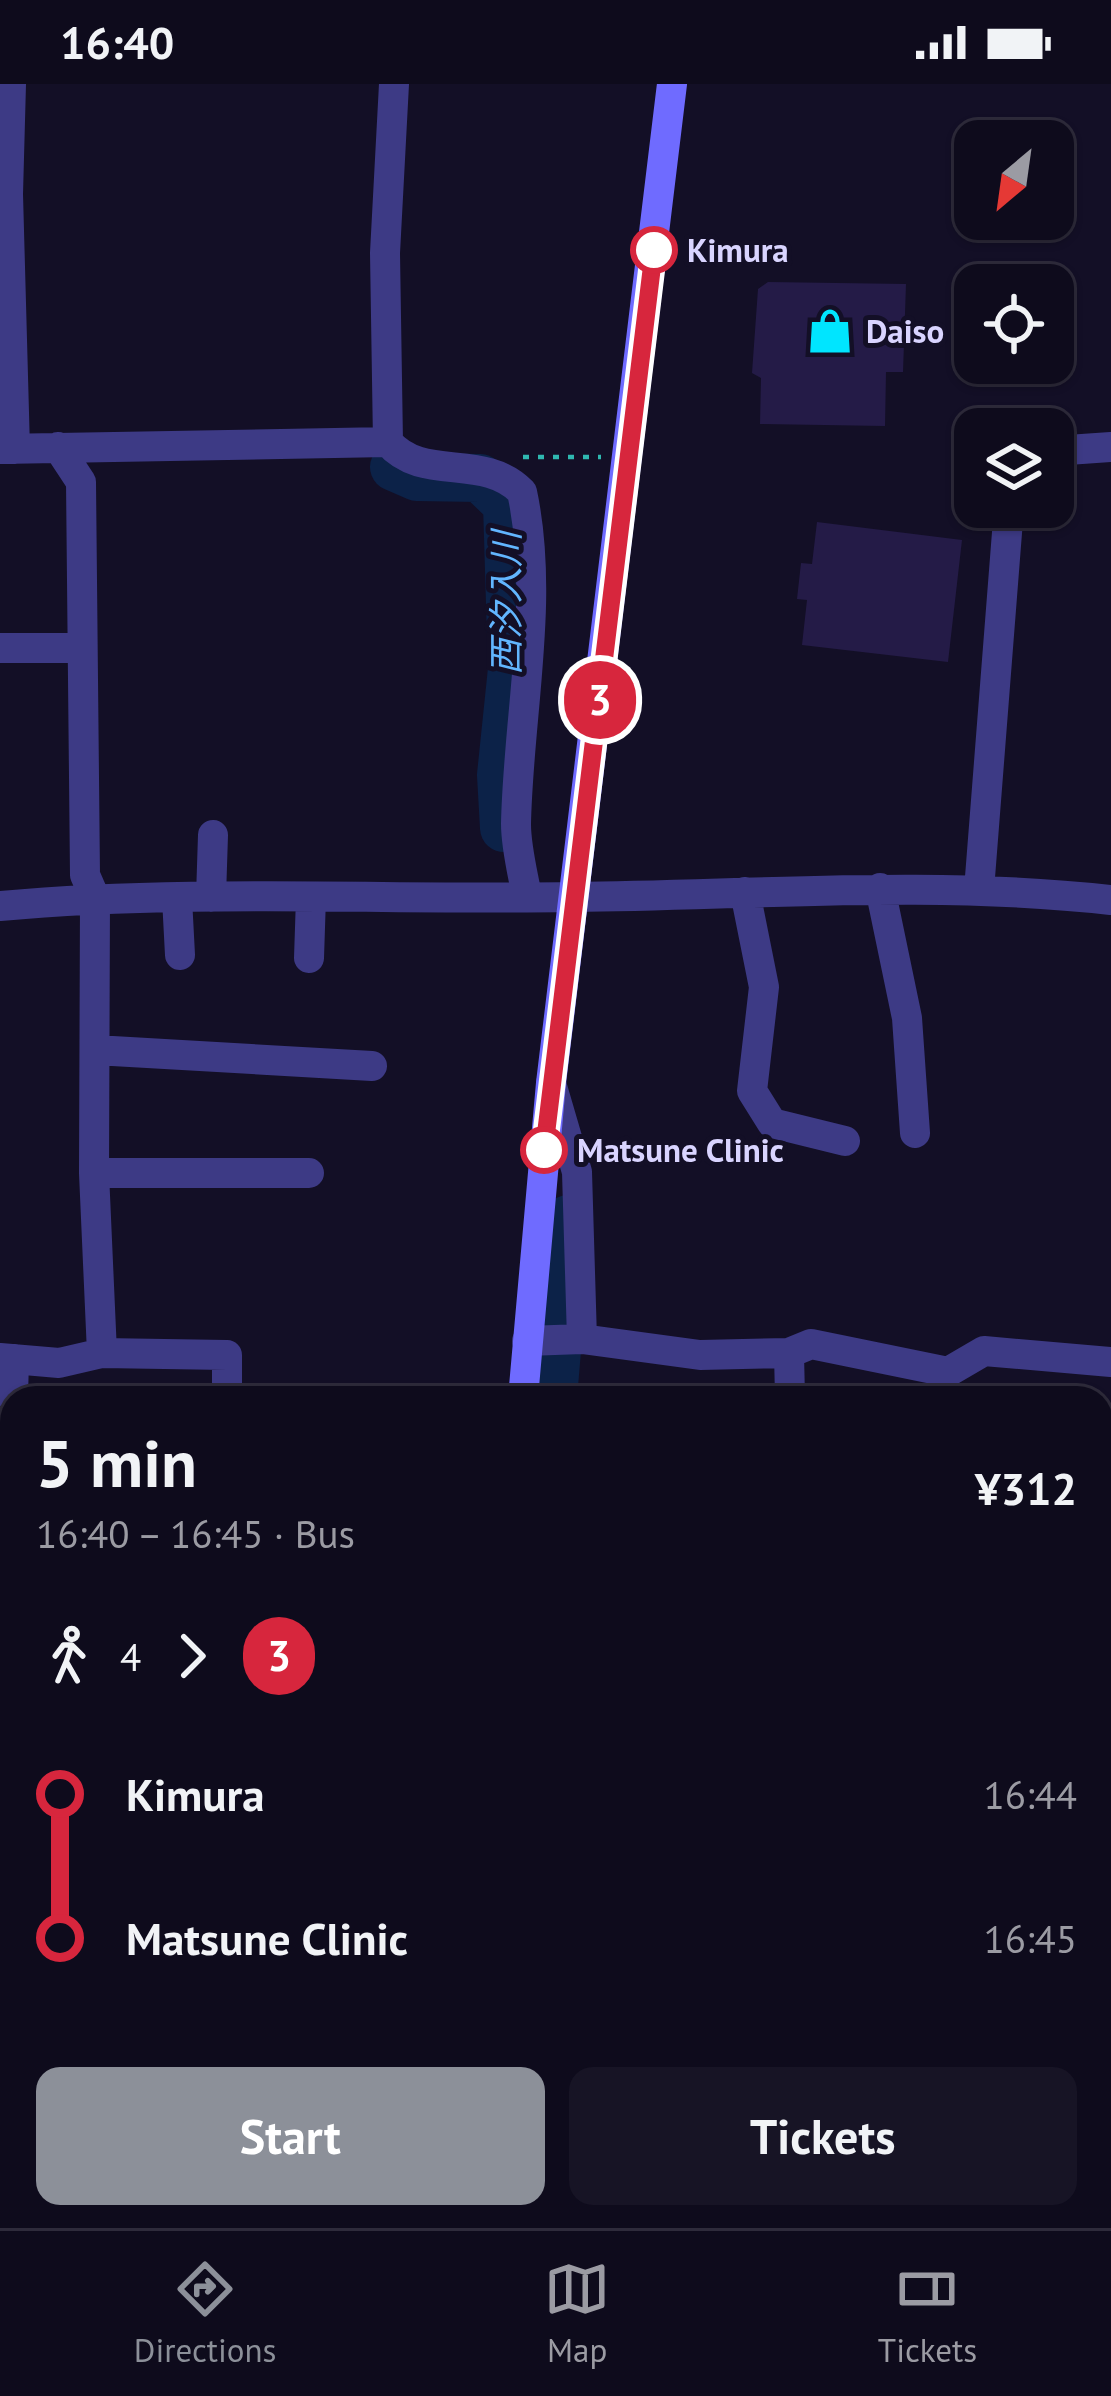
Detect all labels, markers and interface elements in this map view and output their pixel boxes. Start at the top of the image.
text: 16:40 [60,13,174,71]
north arrow [954,120,1074,240]
map controls [954,120,1074,528]
marker: Kimura [632,228,676,272]
place label: Kimura [687,228,789,271]
button: locate [954,264,1074,384]
shop icon: Daiso [805,306,855,356]
place label: Daiso [866,309,944,352]
button: layers [954,408,1074,528]
water label: 西汐入川 [482,527,529,675]
line badge: 3 [561,661,639,739]
text: 3 [588,672,612,727]
marker: Matsune Clinic [522,1128,566,1172]
place label: Matsune Clinic [577,1128,784,1171]
text: 5 min [36,1420,197,1505]
text: ¥312 [975,1459,1077,1517]
text: 16:40 – 16:45 · Bus [36,1508,355,1559]
icon: walk [36,1623,102,1689]
icon: forward [159,1623,225,1689]
text: 3 [267,1628,291,1683]
text: 4 [120,1631,141,1682]
text: Kimura [126,1765,265,1823]
text: 16:44 [983,1769,1077,1820]
text: Matsune Clinic [126,1909,408,1967]
text: 16:45 [983,1913,1077,1964]
button: Start [36,2067,545,2205]
button: Tickets [569,2067,1077,2205]
tab: Directions [134,2256,276,2371]
tab: Map [544,2256,610,2371]
tab: Tickets [878,2256,977,2371]

